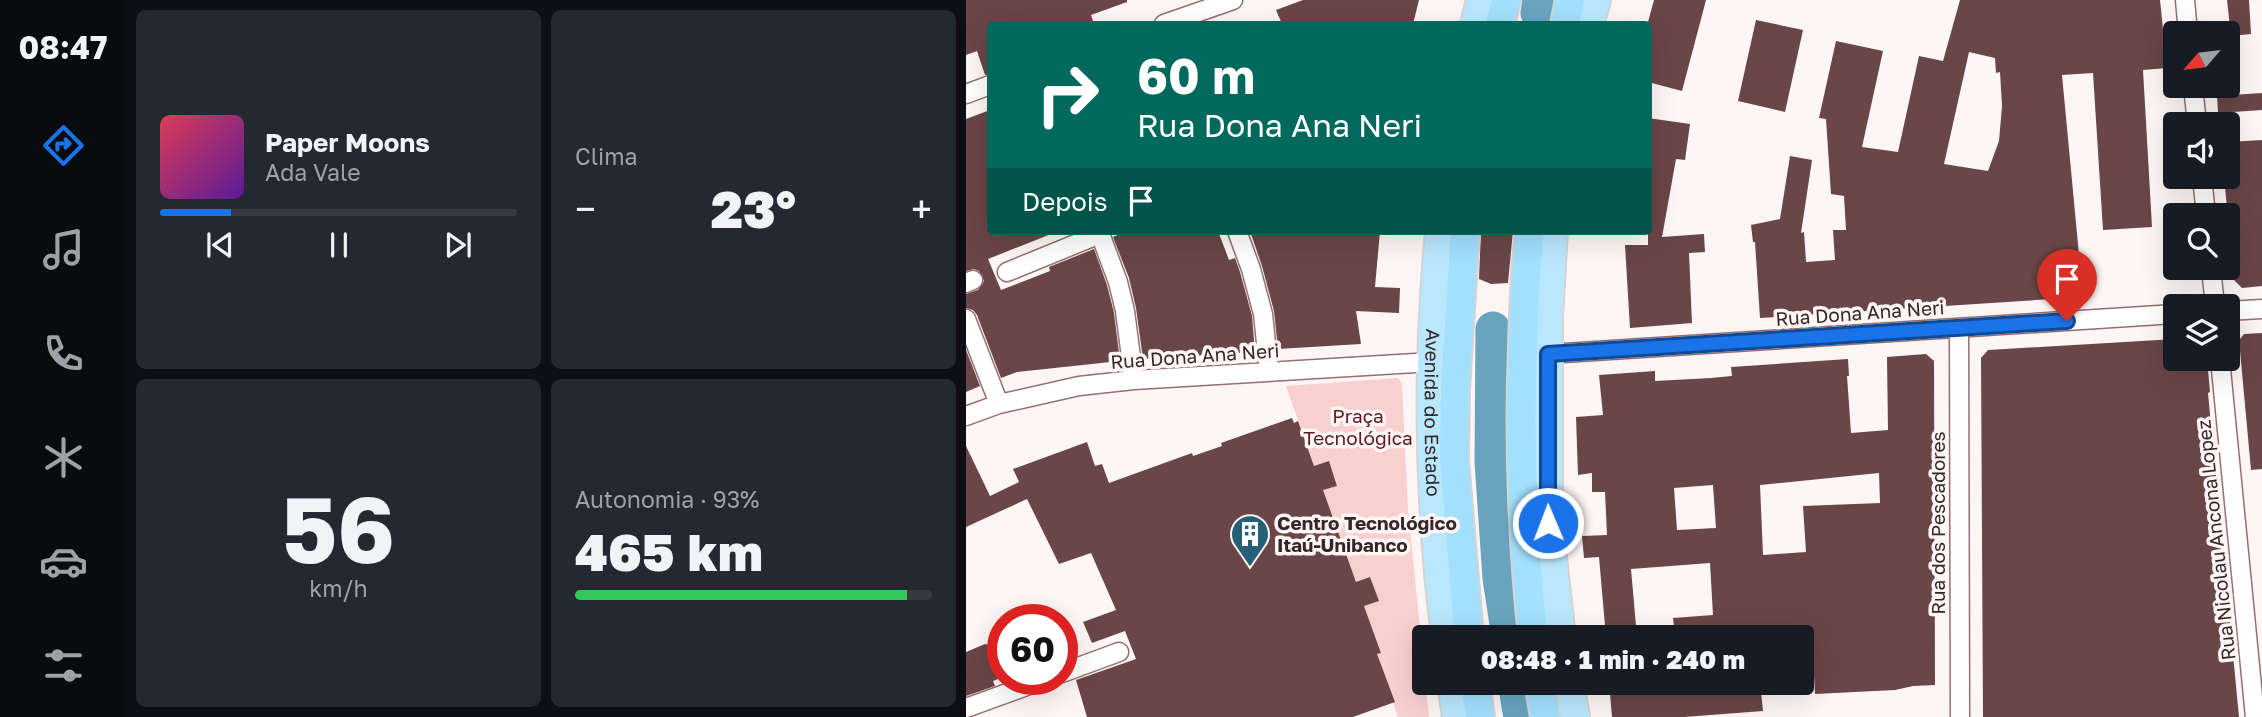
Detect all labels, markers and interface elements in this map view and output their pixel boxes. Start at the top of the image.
north arrow [2163,21,2240,98]
map controls [2163,21,2240,371]
text: 08:47 [19,28,107,66]
text: 60 m [1137,46,1255,105]
icon: right [1022,49,1113,140]
text: Rua Dona Ana Neri [1137,106,1422,144]
button: sound [2163,112,2240,189]
icon: directions [39,121,88,170]
text: Paper Moons [265,127,430,158]
text: Clima [575,142,638,170]
text: Ada Vale [265,158,361,186]
text: 23° [711,177,796,239]
icon: arrive [1122,182,1160,220]
text: − [575,186,596,231]
text: + [911,186,932,231]
text: Depois [1022,186,1108,217]
button: search [2163,203,2240,280]
icon: music [39,225,88,274]
icon: previous [201,226,239,264]
icon: pause [320,226,358,264]
icon: next [439,226,477,264]
pin [2037,249,2097,321]
icon: arrive [2048,260,2086,298]
button: layers [2163,294,2240,371]
street label: Rua Dona Ana Neri [1775,295,1945,330]
street label: Avenida do Estado [1421,328,1446,497]
icon: phone [39,329,88,378]
street label: Rua Dona Ana Neri [1110,338,1280,373]
park label: Praça Tecnológica [1303,404,1413,449]
street label: Rua Nicolau Ancona Lopez [2191,419,2240,661]
street label: Rua dos Pescadores [1926,431,1949,615]
icon: climate [39,433,88,482]
text: 56 [282,474,395,583]
text: Autonomia · 93% [575,485,759,513]
position arrow [1511,486,1585,560]
place label: Centro Tecnológico Itaú-Unibanco [1277,511,1457,556]
building icon: Centro Tecnológico Itaú-Unibanco [1229,513,1271,568]
text: 465 km [575,520,763,582]
icon: car [39,537,88,586]
text: km/h [309,574,368,602]
speed limit sign: 60 [987,604,1078,695]
icon: filters [39,641,88,690]
text: 08:48 · 1 min · 240 m [1481,644,1745,675]

